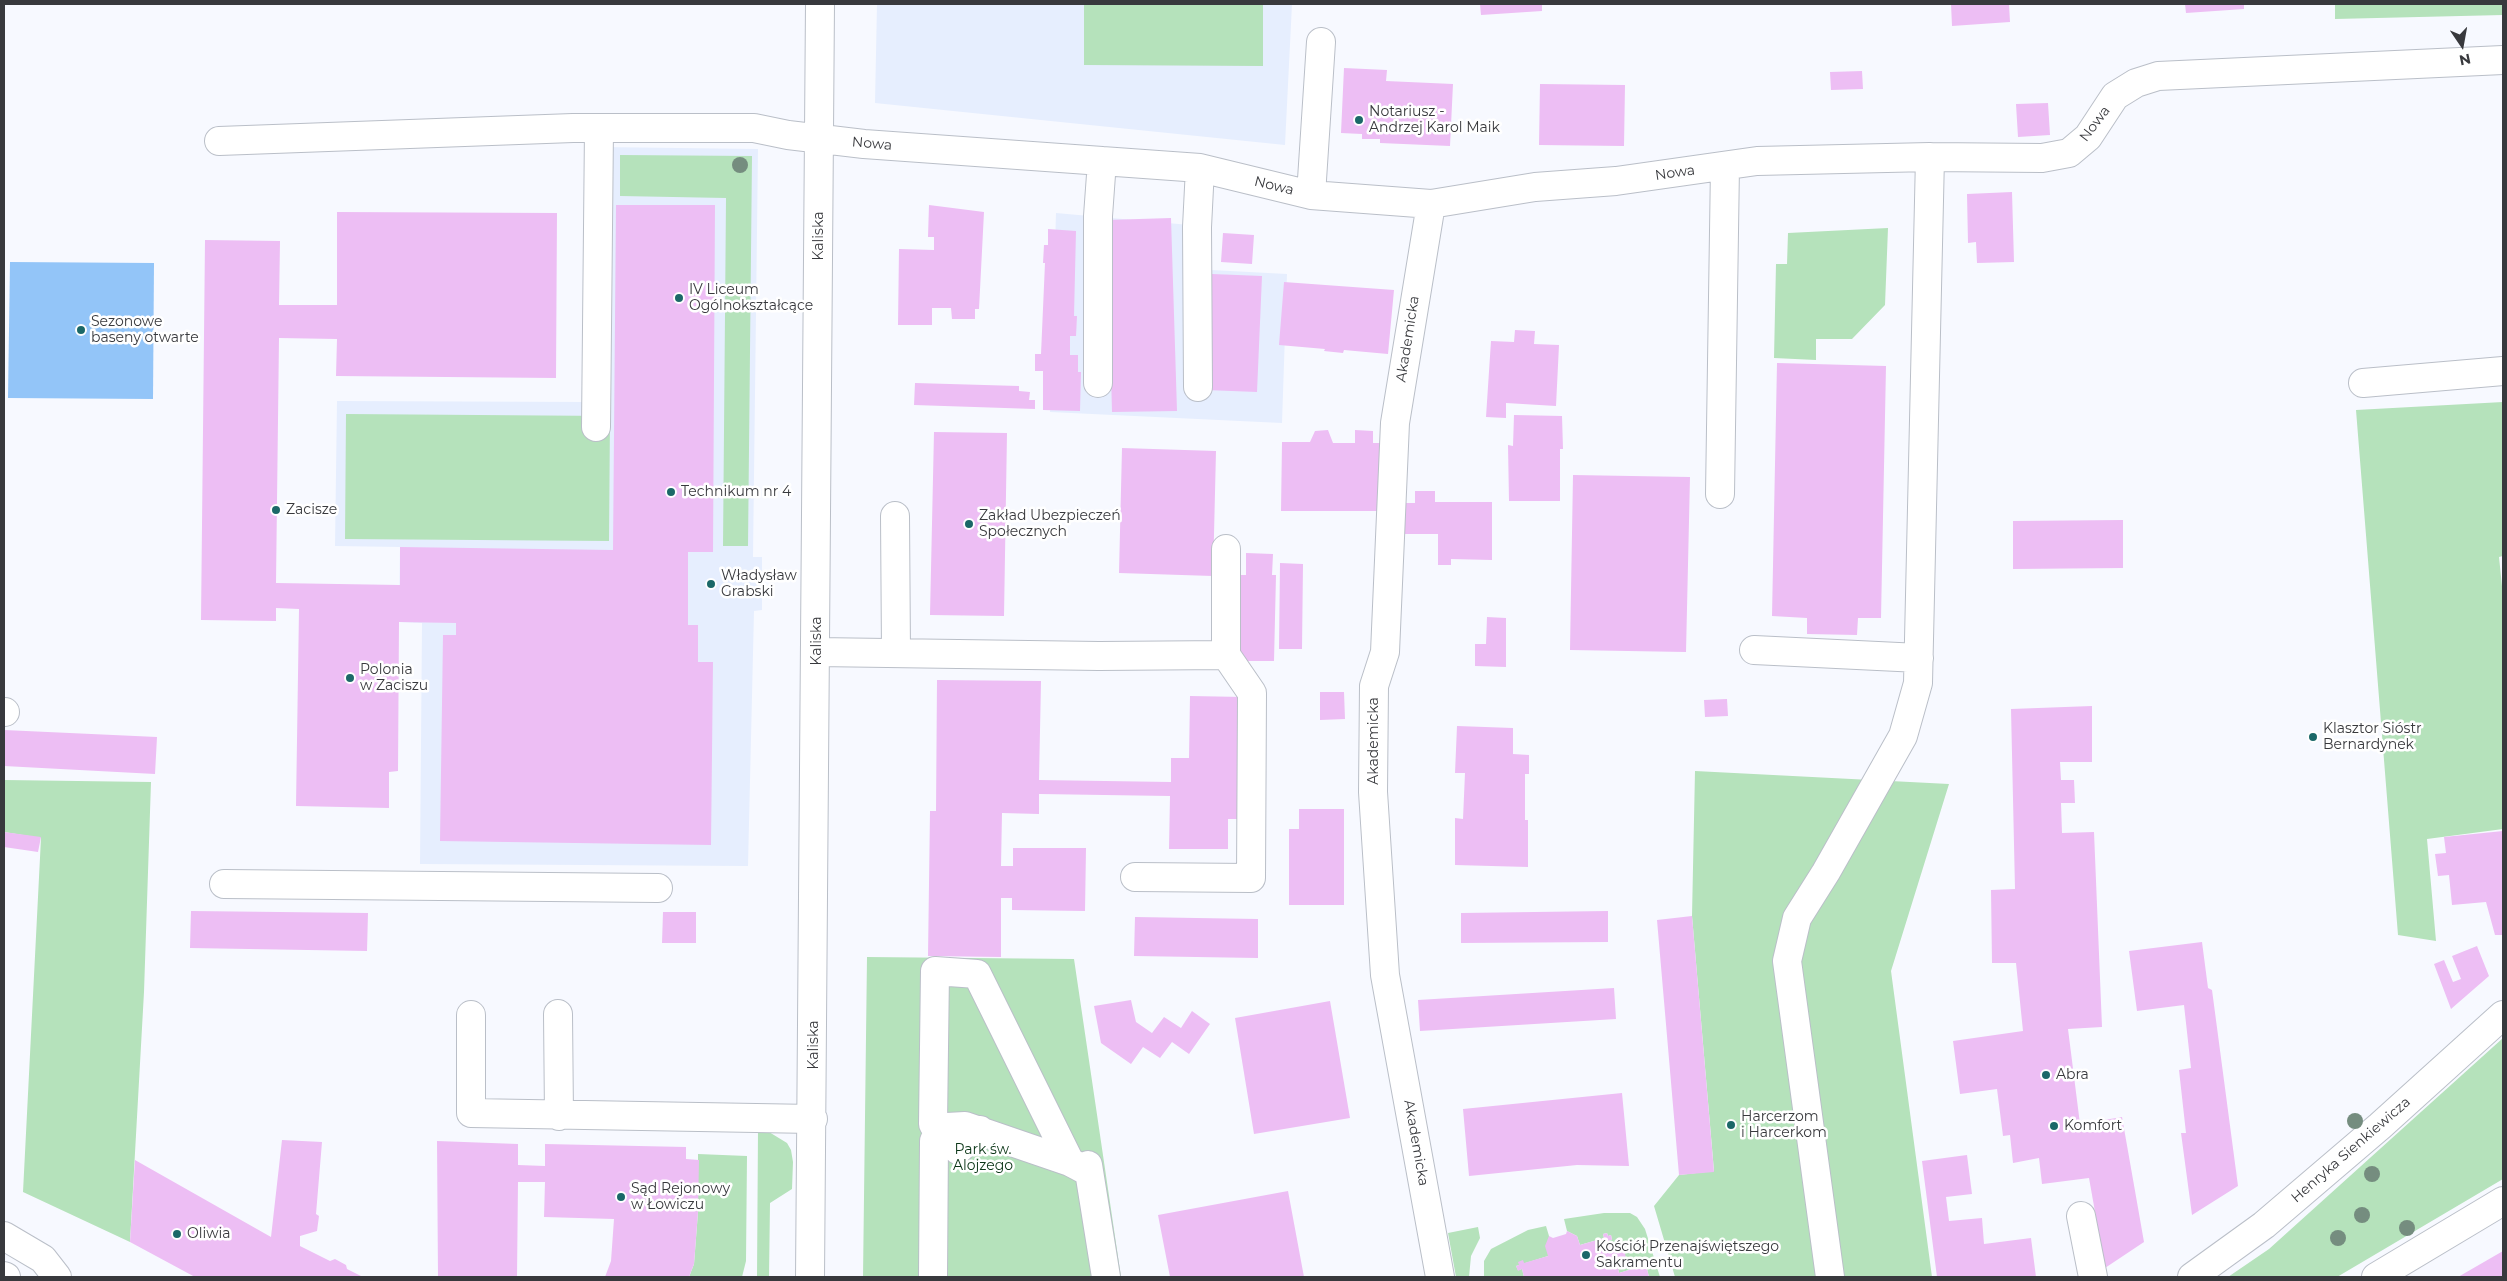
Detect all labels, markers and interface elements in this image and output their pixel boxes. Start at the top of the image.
north arrow [2437,20,2487,70]
text: N [2458,50,2473,70]
street label: Nowa [2076,103,2114,145]
place label: Notariusz - Andrzej Karol Maik [1369,104,1500,136]
marker: Notariusz - Andrzej Karol Maik [1353,114,1365,126]
street label: Nowa [851,134,893,154]
street label: Nowa [1654,162,1696,184]
street label: Nowa [1252,173,1296,199]
street label: Kaliska [811,212,827,260]
place label: IV Liceum Ogólnokształcące [689,282,813,314]
marker: IV Liceum Ogólnokształcące [673,292,685,304]
street label: Akademicka [1393,295,1423,383]
place label: Sezonowe baseny otwarte [91,314,199,347]
marker: Sezonowe baseny otwarte [75,324,87,336]
place label: Technikum nr 4 [681,484,791,500]
marker: Technikum nr 4 [665,486,677,498]
place label: Zacisze [286,502,337,518]
marker: Zacisze [270,504,282,516]
place label: Zakład Ubezpieczeń Społecznych [979,508,1121,540]
marker: Zakład Ubezpieczeń Społecznych [963,518,975,530]
place label: Władysław Grabski [721,568,797,600]
marker: Władysław Grabski [705,578,717,590]
street label: Kaliska [809,617,825,665]
place label: Polonia w Zaciszu [360,662,428,694]
marker: Polonia w Zaciszu [344,672,356,684]
street label: Akademicka [1366,697,1382,785]
place label: Klasztor Sióstr Bernardynek [2323,721,2422,754]
marker: Klasztor Sióstr Bernardynek [2307,731,2319,743]
street label: Kaliska [806,1021,822,1069]
place label: Abra [2056,1067,2089,1083]
marker: Abra [2040,1069,2052,1081]
street label: Henryka Sienkiewicza [2288,1094,2414,1206]
street label: Akademicka [1400,1099,1432,1187]
place label: Harcerzom i Harcerkom [1741,1109,1827,1142]
place label: Komfort [2064,1118,2122,1134]
marker: Harcerzom i Harcerkom [1725,1119,1737,1131]
marker: Komfort [2048,1120,2060,1132]
park label: Park św. Alojzego [953,1142,1013,1174]
place label: Sąd Rejonowy w Łowiczu [631,1181,730,1214]
marker: Sąd Rejonowy w Łowiczu [615,1191,627,1203]
place label: Oliwia [187,1226,231,1242]
marker: Oliwia [171,1228,183,1240]
place label: Kościół Przenajświętszego Sakramentu [1596,1239,1779,1272]
marker: Kościół Przenajświętszego Sakramentu [1580,1249,1592,1261]

